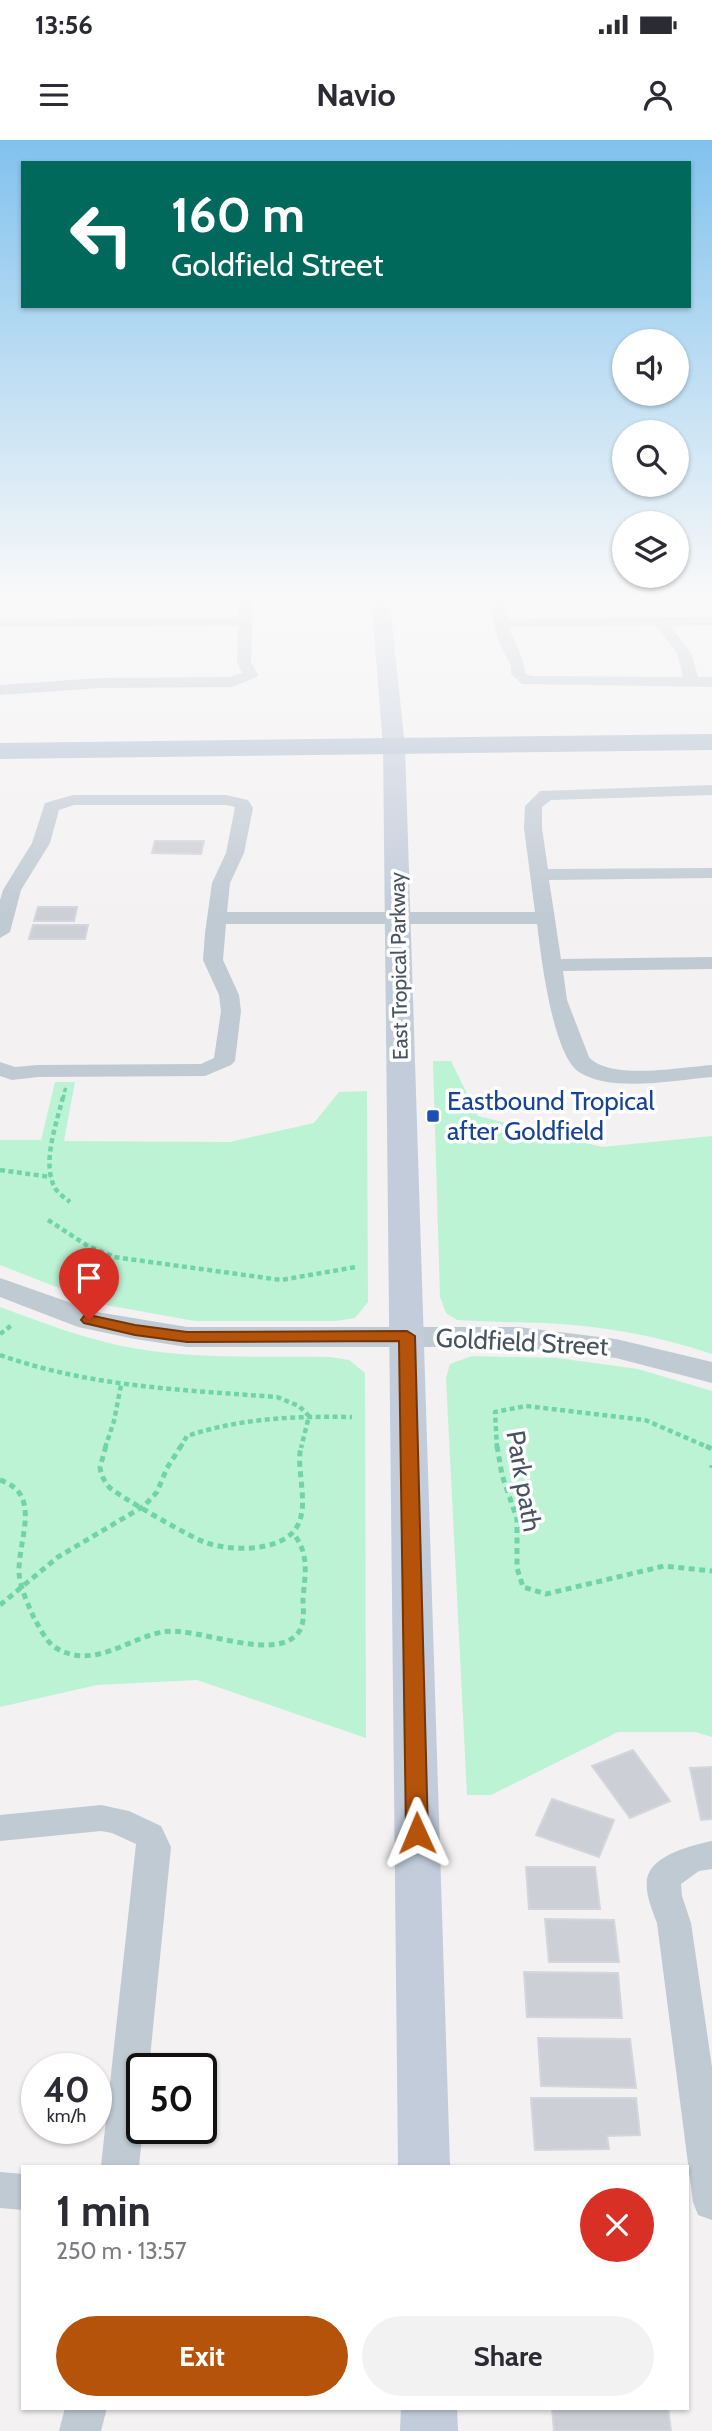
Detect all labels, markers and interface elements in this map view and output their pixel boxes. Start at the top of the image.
text: 13:56 [35,9,93,41]
text: Navio [316,75,396,114]
icon: menu [35,76,73,114]
icon: person [639,76,677,114]
text: 160 m [171,185,305,244]
icon: left [56,189,147,280]
text: Goldfield Street [171,245,383,284]
map controls [612,329,689,588]
button: sound [612,329,689,406]
button: search [612,420,689,497]
button: layers [612,511,689,588]
street label: East Tropical Parkway [384,871,413,1060]
place label: Eastbound Tropical after Goldfield [447,1085,655,1147]
marker: Eastbound Tropical after Goldfield [425,1108,441,1124]
pin [59,1248,119,1320]
icon: arrive [70,1259,108,1297]
street label: Goldfield Street [435,1322,609,1363]
street label: Park path [499,1428,549,1534]
position arrow [380,1796,454,1870]
speed limit sign: 50 [126,2053,217,2144]
text: 40 [43,2068,90,2111]
text: km/h [47,2105,86,2127]
text: 1 min [56,2185,151,2237]
button: close [580,2188,654,2262]
text: 250 m · 13:57 [56,2237,186,2265]
button: Exit [56,2316,348,2396]
button: Share [362,2316,654,2396]

